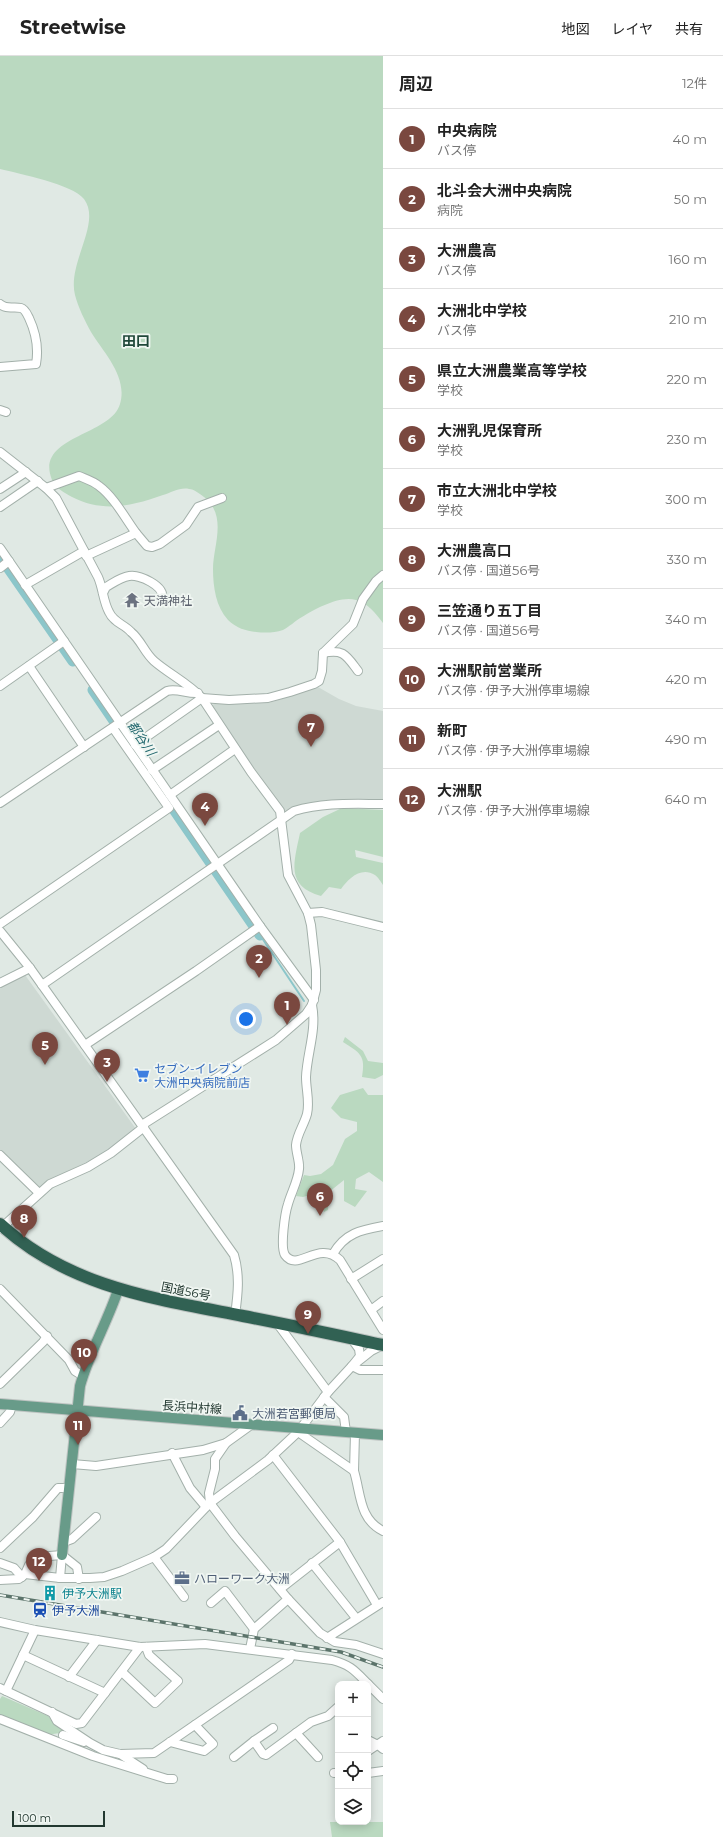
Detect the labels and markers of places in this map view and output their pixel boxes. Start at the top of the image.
temple icon: 天満神社 [123,591,141,609]
place label: 天満神社 [144,593,192,608]
pin: 7 [298,714,324,747]
pin: 4 [192,793,218,826]
pin: 2 [246,945,272,978]
pin: 1 [274,992,300,1025]
pin: 5 [32,1032,58,1065]
pin: 3 [94,1049,120,1082]
place label: セブン-イレブン 大洲中央病院前店 [154,1061,250,1090]
supermarket icon: セブン-イレブン 大洲中央病院前店 [133,1066,151,1084]
pin: 6 [307,1183,333,1216]
pin: 8 [11,1205,37,1238]
pin: 9 [295,1301,321,1334]
pin: 10 [71,1339,97,1372]
public building icon: 大洲若宮郵便局 [231,1404,249,1422]
place label: 大洲若宮郵便局 [252,1406,336,1421]
pin: 11 [65,1412,91,1445]
pin: 12 [26,1548,52,1581]
office icon: ハローワーク大洲 [173,1569,191,1587]
place label: ハローワーク大洲 [194,1571,290,1586]
building icon: 伊予大洲駅 [41,1584,59,1602]
place label: 伊予大洲駅 [62,1586,122,1601]
station icon: 伊予大洲 [31,1601,49,1619]
place label: 伊予大洲 [52,1603,100,1618]

